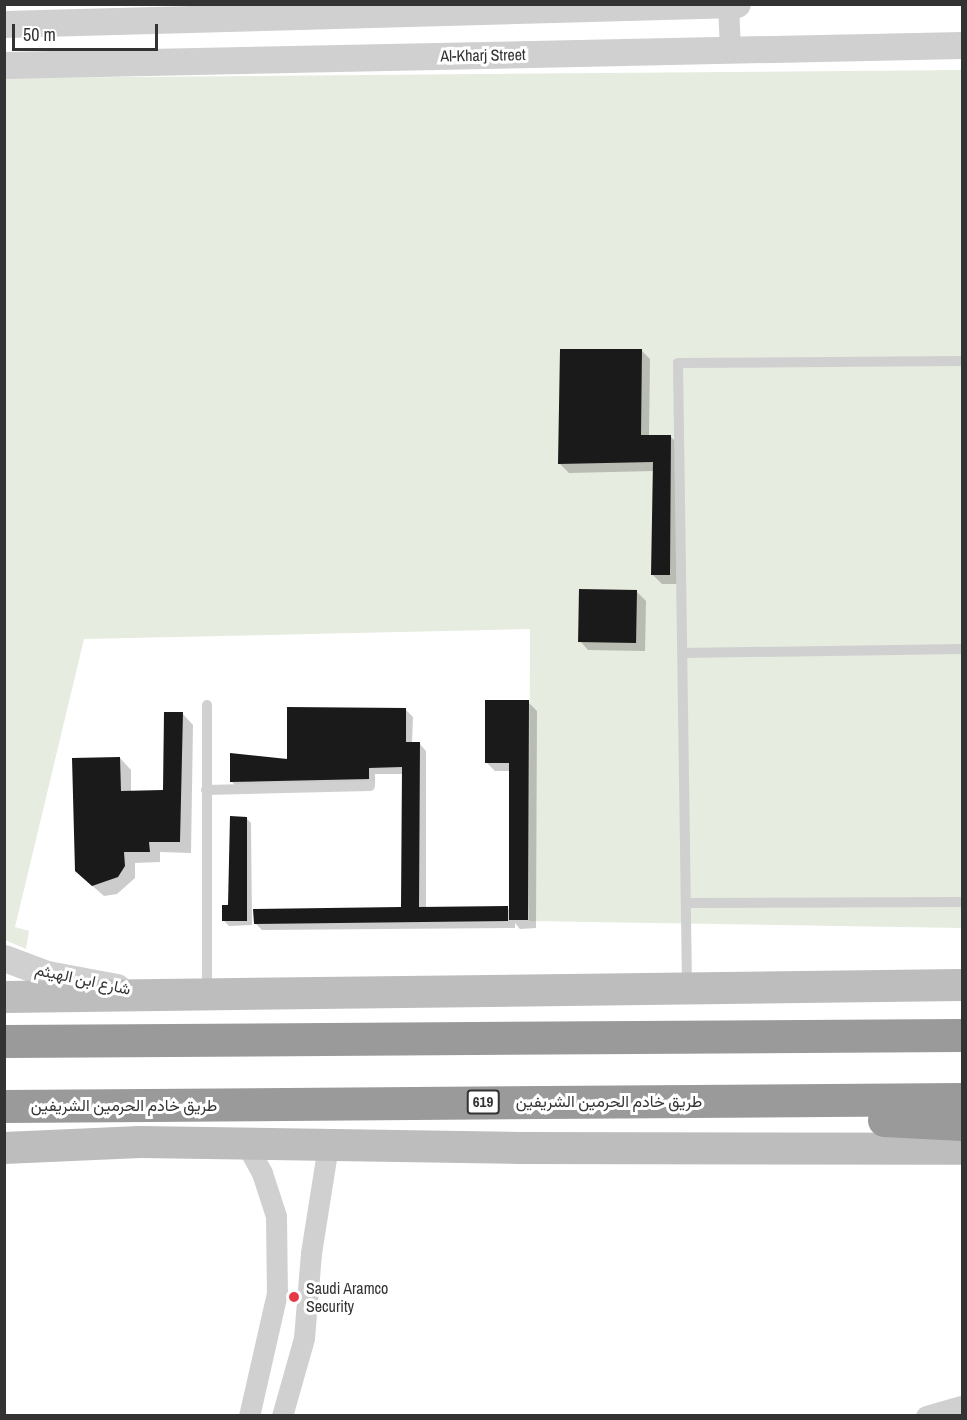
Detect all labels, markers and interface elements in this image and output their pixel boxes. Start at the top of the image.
scale bar [15,12,160,50]
text: 50 m [23,22,56,47]
street label: Al-Kharj Street [440,45,526,65]
street label: شارع ابن الهيثم [33,959,133,999]
road number: 619 [466,1090,500,1114]
street label: طريق خادم الحرمين الشريفين [516,1091,702,1111]
street label: طريق خادم الحرمين الشريفين [31,1095,217,1115]
place label: Saudi Aramco Security [306,1278,389,1316]
marker: Saudi Aramco Security [287,1290,301,1304]

